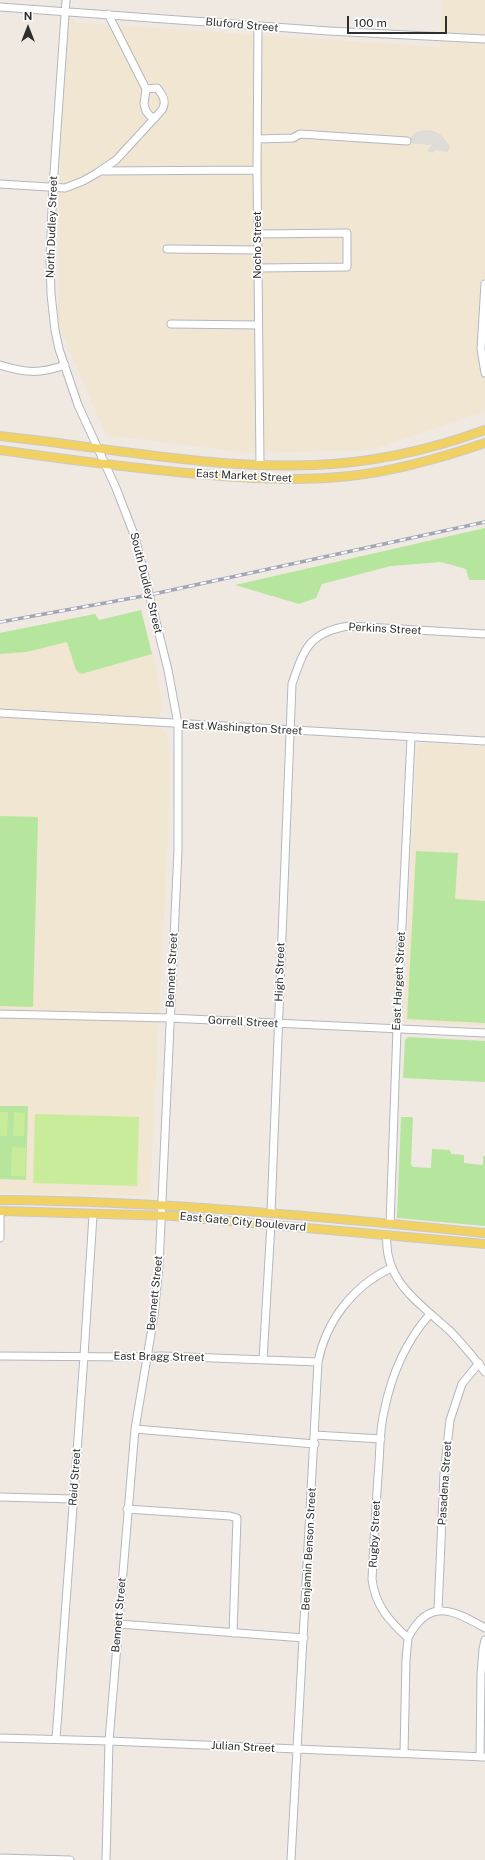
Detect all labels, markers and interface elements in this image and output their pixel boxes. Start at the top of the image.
north arrow [8,8,48,48]
scale bar [349,8,449,34]
text: N [24,10,32,22]
street label: Bluford Street [205,15,279,35]
text: 100 m [354,16,387,30]
street label: North Dudley Street [44,176,60,278]
street label: Nocho Street [251,211,265,279]
street label: East Market Street [196,467,292,485]
street label: South Dudley Street [127,531,165,635]
street label: Perkins Street [348,620,422,638]
street label: East Washington Street [181,718,303,738]
street label: East Hargett Street [390,931,408,1031]
street label: Bennett Street [163,932,181,1008]
street label: High Street [272,942,288,1002]
street label: Gorrell Street [208,1014,278,1030]
street label: East Gate City Boulevard [179,1210,307,1234]
street label: Bennett Street [145,1255,165,1331]
street label: East Bragg Street [113,1350,205,1364]
street label: Pasadena Street [435,1440,455,1526]
street label: Reid Street [66,1448,84,1506]
street label: Benjamin Benson Street [299,1487,319,1611]
street label: Rugby Street [367,1500,383,1568]
street label: Bennett Street [109,1577,129,1653]
street label: Julian Street [211,1739,275,1755]

